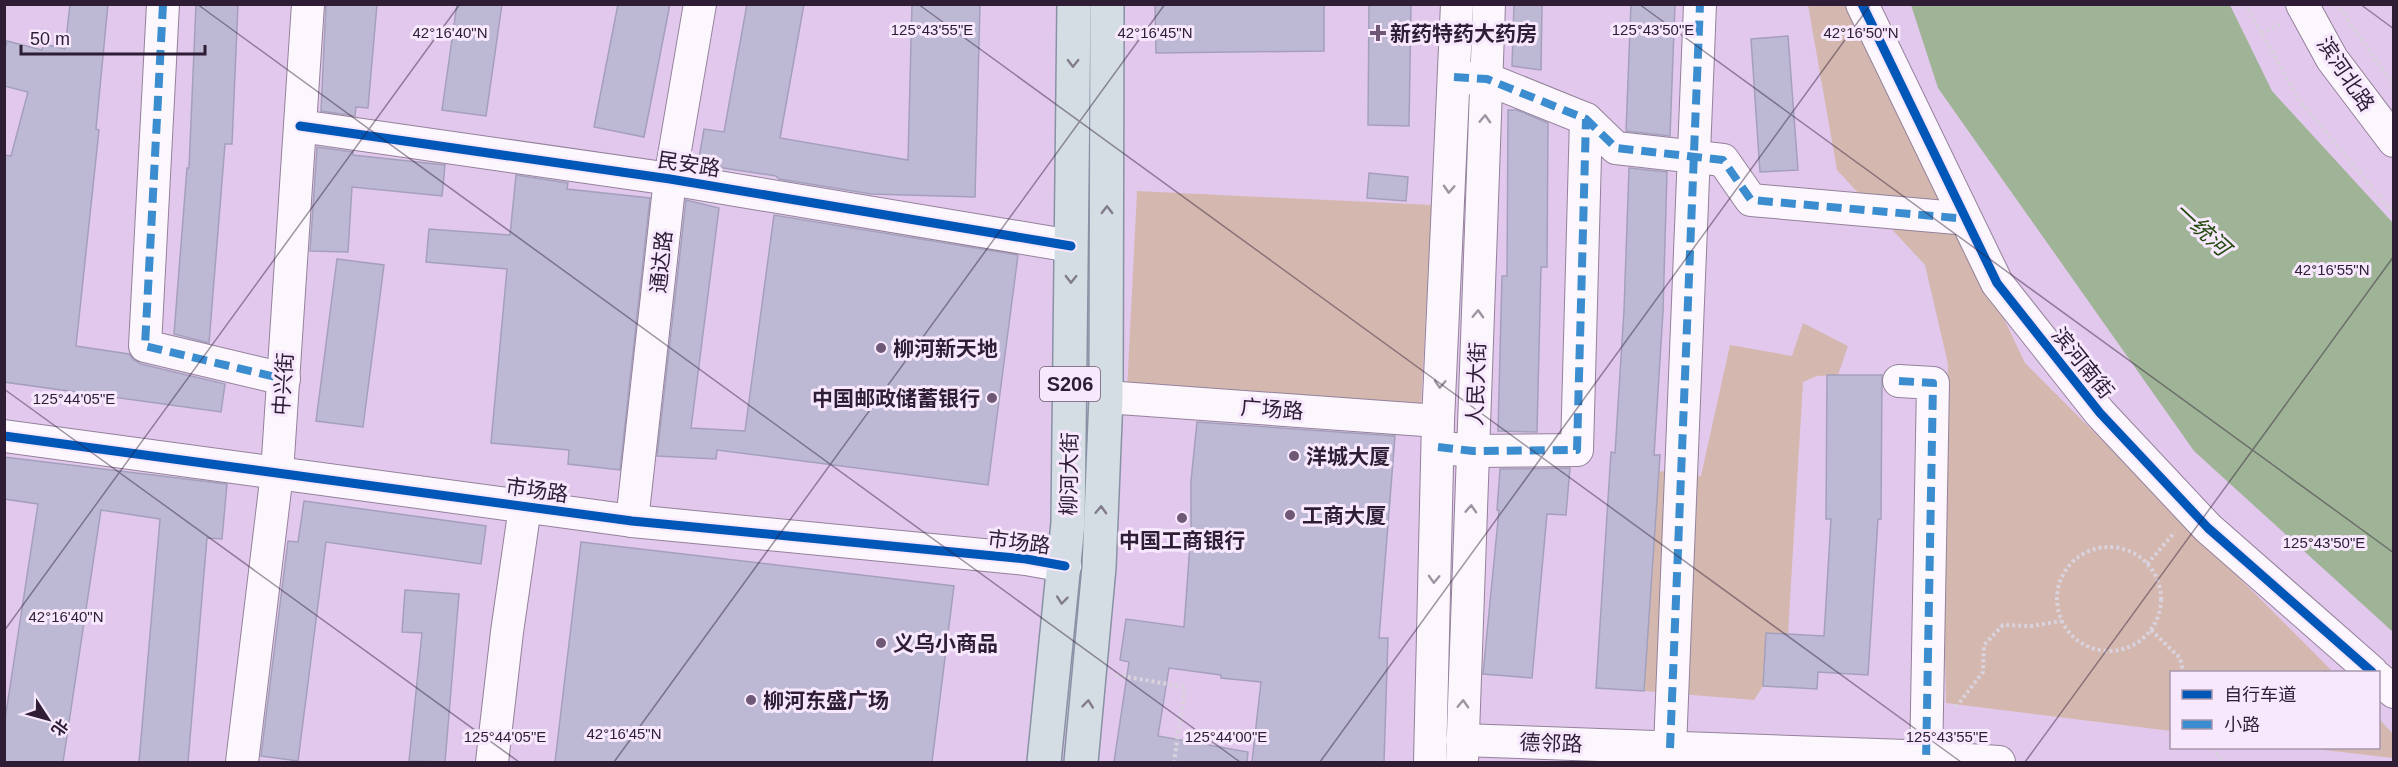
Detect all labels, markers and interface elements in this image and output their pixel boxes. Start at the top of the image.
scale bar [21,18,206,56]
text: 125°43'55"E [891,21,973,38]
text: 125°43'50"E [1612,21,1694,38]
place label: 新药特药大药房 [1390,22,1537,45]
text: 42°16'40"N [412,24,488,41]
text: 42°16'45"N [1117,24,1193,41]
text: 42°16'50"N [1823,24,1899,41]
marker: 新药特药大药房 [1371,26,1385,40]
text: 50 m [30,29,70,49]
street label: 滨河北路 [2313,33,2379,115]
one-way arrow [1067,58,1079,67]
one-way arrow [1479,115,1492,124]
street label: 民安路 [656,148,722,180]
one-way arrow [1442,184,1455,193]
water label: 一统河 [2169,197,2238,263]
one-way arrow [1101,205,1113,214]
street label: 通达路 [646,229,676,295]
text: 42°16'55"N [2294,261,2370,278]
one-way arrow [1065,274,1077,283]
one-way arrow [1472,310,1485,319]
street label: 滨河南街 [2048,323,2118,403]
place label: 柳河新天地 [893,337,998,360]
marker: 柳河新天地 [874,341,888,355]
street label: 人民大街 [1463,342,1489,426]
street label: 中兴街 [269,352,297,416]
road number: S206 [1040,367,1100,401]
one-way arrow [1434,379,1447,388]
place label: 中国邮政储蓄银行 [812,387,980,410]
text: 125°44'05"E [33,390,115,407]
marker: 中国邮政储蓄银行 [985,391,999,405]
street label: 广场路 [1240,395,1304,423]
street label: 柳河大街 [1057,432,1081,516]
place label: 洋城大厦 [1306,445,1390,468]
marker: 洋城大厦 [1287,449,1301,463]
street label: 市场路 [504,474,570,506]
place label: 工商大厦 [1302,504,1386,527]
one-way arrow [1095,505,1108,514]
one-way arrow [1464,505,1477,514]
marker: 工商大厦 [1283,508,1297,522]
marker: 中国工商银行 [1175,511,1189,525]
street label: 市场路 [986,527,1052,557]
place label: 中国工商银行 [1119,529,1245,552]
text: 125°43'50"E [2283,534,2365,551]
one-way arrow [1428,574,1440,583]
one-way arrow [1056,595,1069,604]
text: 42°16'40"N [28,608,104,625]
place label: 义乌小商品 [893,632,998,655]
marker: 义乌小商品 [874,636,888,650]
legend [2170,671,2380,749]
text: 自行车道 [2224,685,2296,705]
north arrow [18,689,78,749]
place label: 柳河东盛广场 [763,689,889,712]
marker: 柳河东盛广场 [744,693,758,707]
one-way arrow [1081,700,1093,709]
one-way arrow [1456,700,1469,709]
text: 小路 [2224,715,2260,735]
text: 北 [48,716,71,739]
text: 42°16'45"N [586,725,662,742]
text: 125°44'05"E [464,728,546,745]
text: 125°44'00"E [1185,728,1267,745]
text: 125°43'55"E [1906,728,1988,745]
street label: 德邻路 [1519,730,1583,756]

